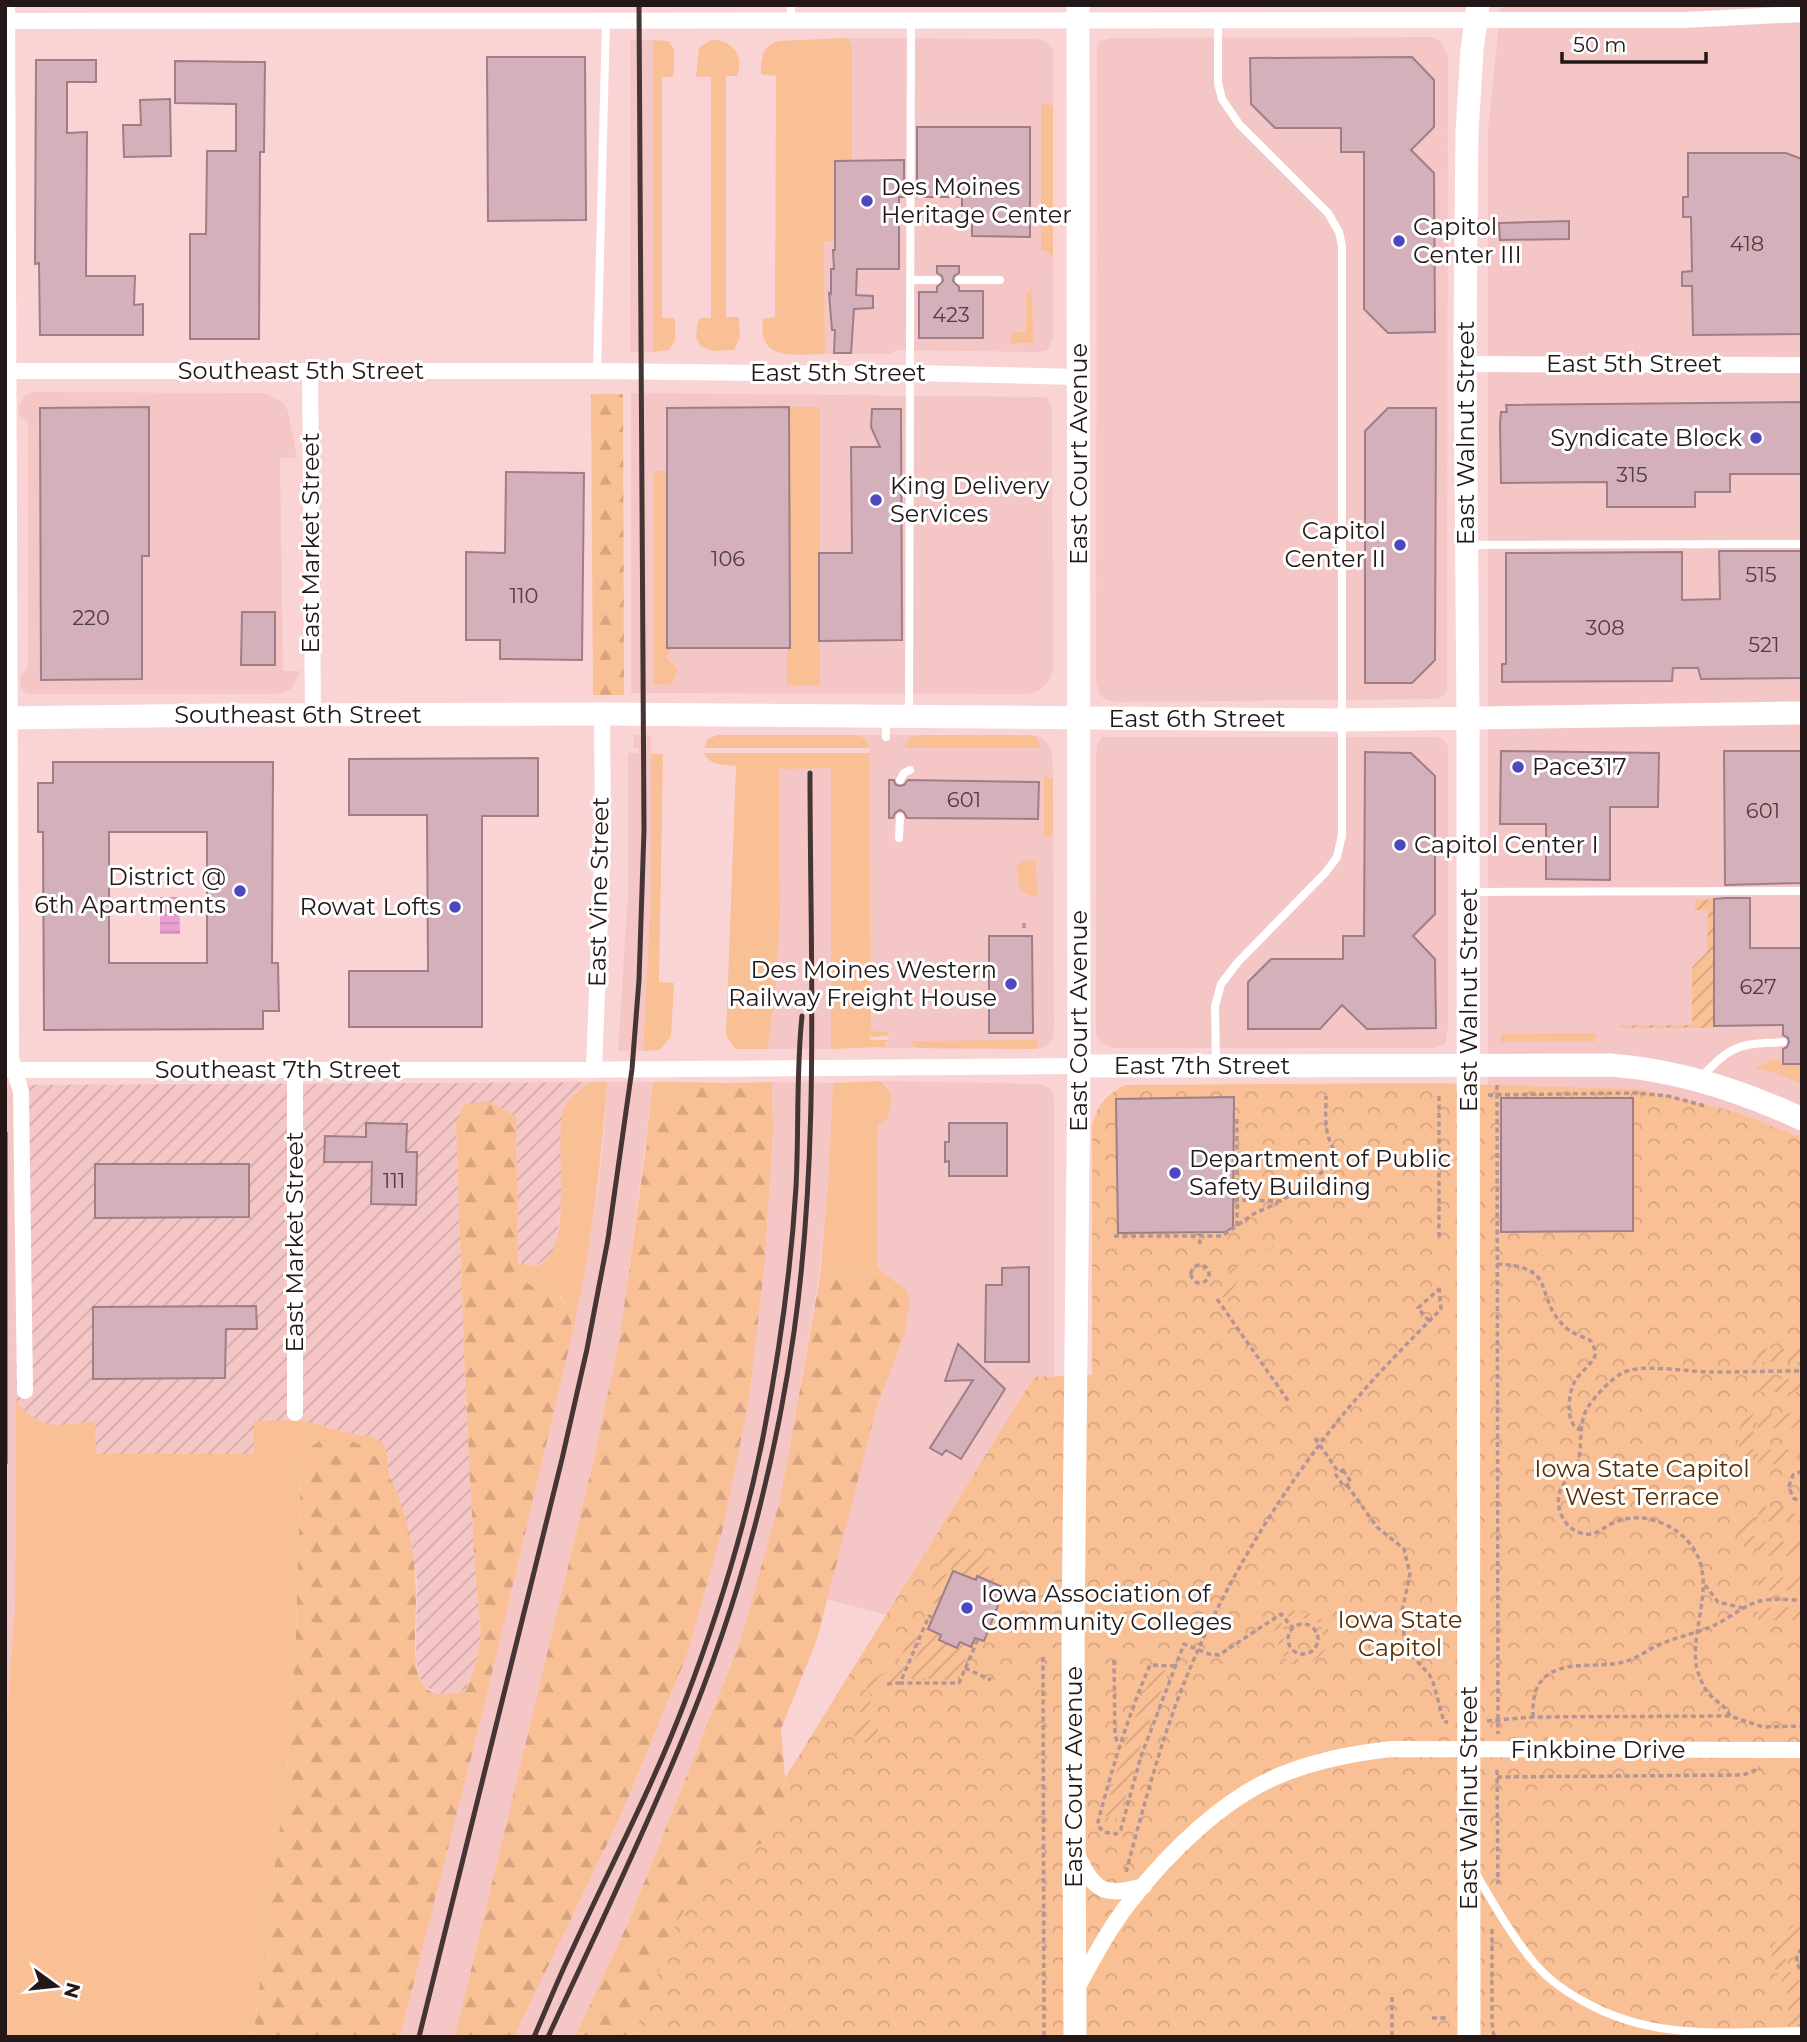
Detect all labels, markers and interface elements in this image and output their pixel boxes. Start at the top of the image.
scale bar [1562,21,1706,65]
text: 50 m [1573,32,1627,57]
place label: Des Moines Heritage Center [881,172,1072,229]
marker: Des Moines Heritage Center [859,193,875,209]
place label: Capitol Center III [1413,212,1522,269]
house number: 418 [1730,231,1764,256]
marker: Capitol Center III [1391,233,1407,249]
house number: 423 [932,302,970,327]
street label: East Walnut Street [1451,320,1480,545]
street label: East Court Avenue [1064,343,1093,565]
street label: East 5th Street [1546,349,1722,378]
street label: Southeast 5th Street [178,356,424,385]
street label: East 5th Street [750,358,926,387]
place label: Syndicate Block [1550,423,1743,452]
marker: Syndicate Block [1748,430,1764,446]
street label: East Market Street [296,432,325,654]
house number: 315 [1616,462,1648,487]
place label: King Delivery Services [890,471,1049,528]
marker: King Delivery Services [868,492,884,508]
place label: Capitol Center II [1285,516,1386,573]
marker: Capitol Center II [1392,537,1408,553]
house number: 106 [711,546,745,571]
house number: 515 [1745,562,1777,587]
house number: 110 [509,583,539,608]
house number: 220 [72,605,110,630]
house number: 308 [1585,615,1625,640]
house number: 521 [1748,632,1780,657]
street label: Southeast 6th Street [174,700,422,729]
street label: East 6th Street [1108,704,1286,733]
place label: Pace317 [1532,752,1627,781]
marker: Pace317 [1510,759,1526,775]
house number: 601 [947,787,981,812]
street label: East Vine Street [582,796,615,987]
house number: 601 [1746,798,1780,823]
place label: Capitol Center I [1414,830,1599,859]
marker: Capitol Center I [1392,837,1408,853]
place label: District @ 6th Apartments [34,862,226,919]
marker: District @ 6th Apartments [232,883,248,899]
street label: East Walnut Street [1454,887,1483,1112]
place label: Rowat Lofts [300,892,441,921]
marker: Rowat Lofts [447,899,463,915]
street label: East Court Avenue [1064,910,1093,1132]
place label: Des Moines Western Railway Freight House [728,955,997,1012]
house number: 627 [1739,974,1777,999]
marker: Des Moines Western Railway Freight House [1003,976,1019,992]
street label: East 7th Street [1114,1051,1290,1080]
street label: Southeast 7th Street [155,1055,402,1084]
street label: East Market Street [280,1131,309,1353]
place label: Department of Public Safety Building [1189,1144,1451,1201]
marker: Department of Public Safety Building [1167,1165,1183,1181]
house number: 111 [383,1168,405,1193]
park label: Iowa State Capitol West Terrace [1534,1454,1750,1511]
place label: Iowa Association of Community Colleges [981,1579,1232,1636]
marker: Iowa Association of Community Colleges [959,1600,975,1616]
park label: Iowa State Capitol [1338,1605,1462,1662]
street label: East Court Avenue [1059,1666,1088,1888]
street label: East Walnut Street [1454,1685,1483,1910]
street label: Finkbine Drive [1511,1735,1685,1764]
north arrow [21,1951,91,2021]
text: N [59,1980,85,2001]

